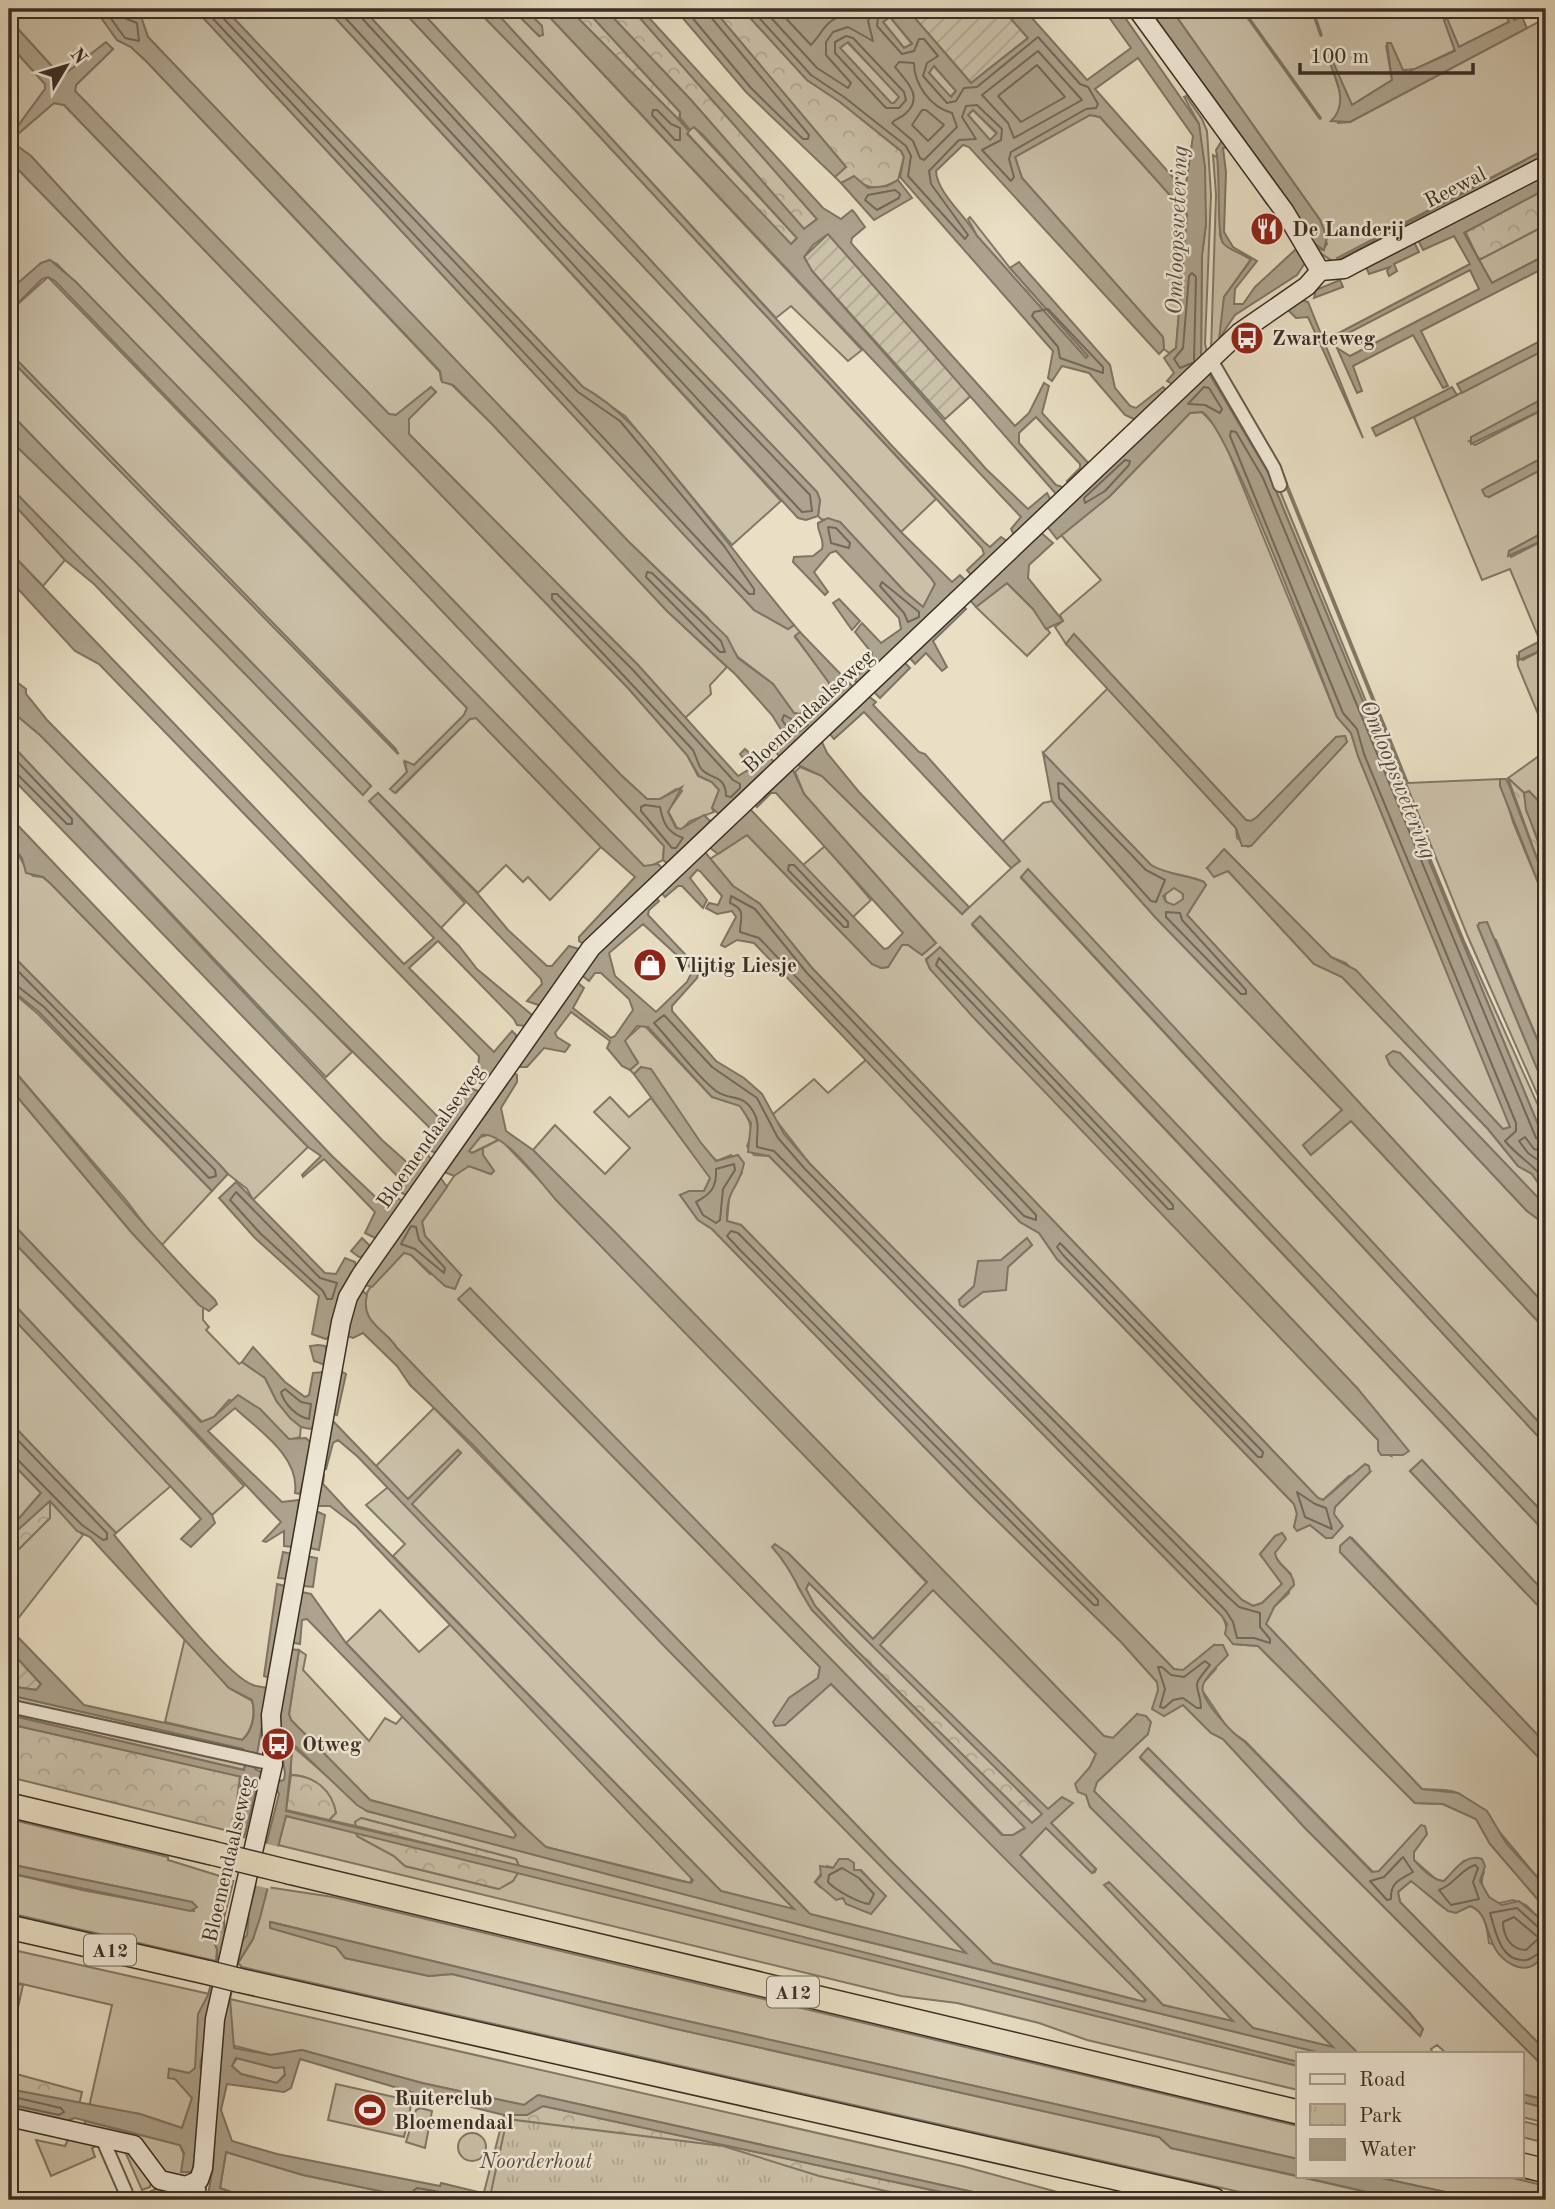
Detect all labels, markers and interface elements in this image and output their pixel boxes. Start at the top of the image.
north arrow [32,32,102,102]
scale bar [1300,32,1473,76]
text: N [65,45,90,69]
text: 100 m [1310,47,1369,68]
water label: Omloopswetering [1163,145,1193,315]
street label: Reewal [1421,164,1490,213]
restaurant icon: De Landerij [1248,210,1286,248]
place label: De Landerij [1292,220,1404,241]
bus stop icon: Zwarteweg [1228,319,1266,357]
place label: Zwarteweg [1272,329,1375,350]
street label: Bloemendaalseweg [740,646,879,778]
water label: Omloopswetering [1354,697,1440,863]
shop icon: Vlijtig Liesje [631,946,669,984]
place label: Vlijtig Liesje [674,956,797,977]
street label: Bloemendaalseweg [374,1061,489,1213]
bus stop icon: Otweg [259,1725,297,1763]
place label: Otweg [302,1735,362,1756]
street label: Bloemendaalseweg [200,1773,259,1945]
road number: A12 [84,1934,136,1966]
road number: A12 [767,1976,819,2008]
legend [1296,2052,1524,2178]
text: Road [1359,2070,1406,2091]
place label: Ruiterclub Bloemendaal [394,2089,513,2134]
sports icon: Ruiterclub Bloemendaal [351,2091,389,2129]
text: Park [1359,2106,1402,2127]
text: Water [1359,2140,1416,2161]
park label: Noorderhout [479,2152,593,2173]

